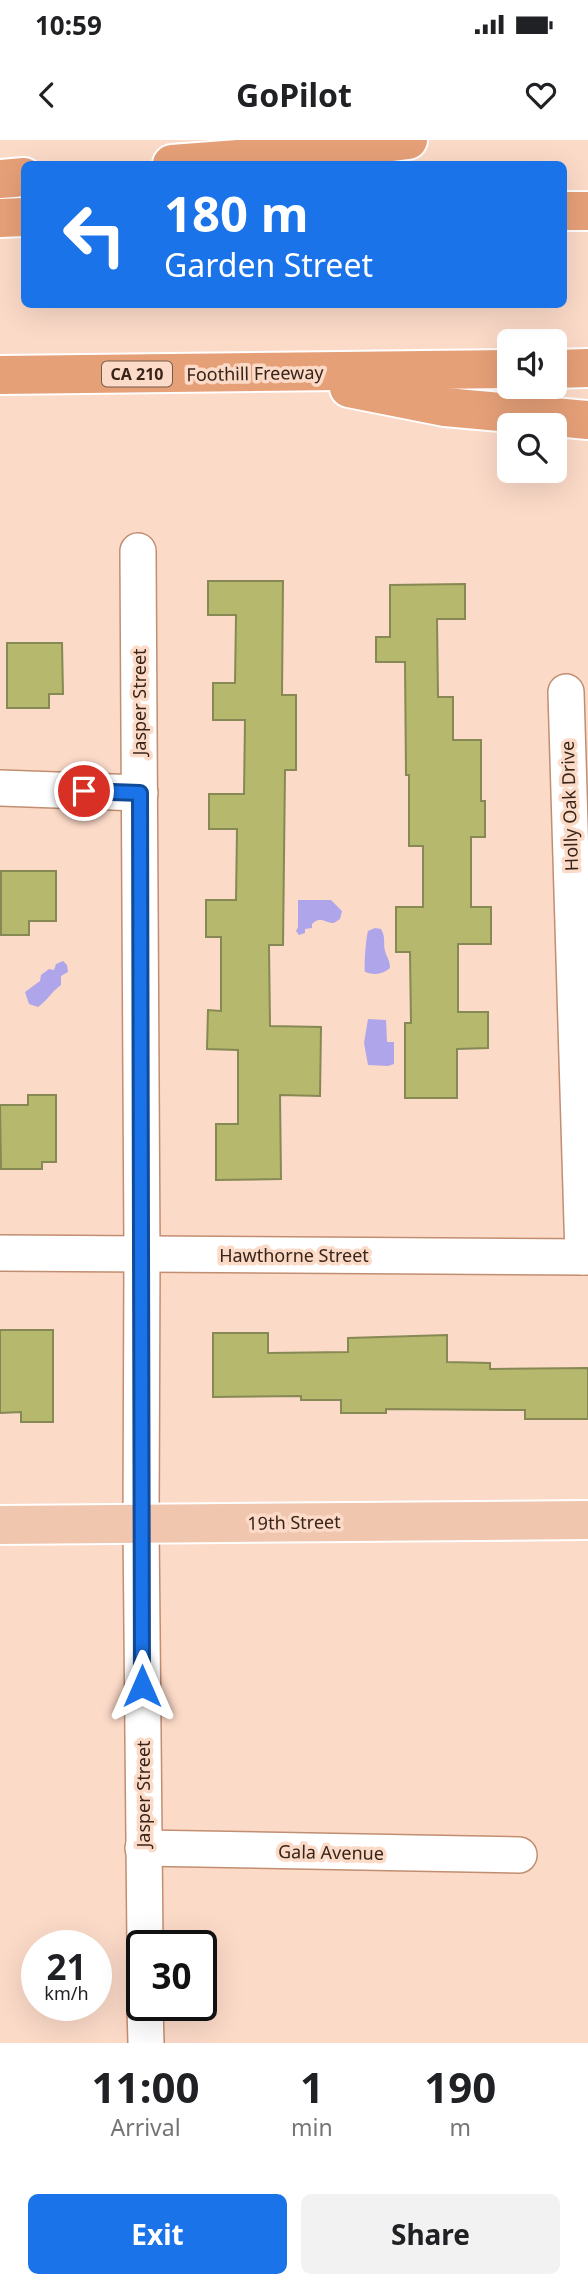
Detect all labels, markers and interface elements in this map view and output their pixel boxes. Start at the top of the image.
text: 10:59 [35,7,102,43]
text: GoPilot [236,73,352,116]
icon: back [28,76,66,114]
icon: heart [522,76,560,114]
text: 180 m [164,180,309,246]
icon: left [49,189,140,280]
text: Garden Street [164,243,373,286]
map controls [497,329,567,483]
button: sound [497,329,567,399]
street label: Foothill Freeway [186,360,325,386]
road number: CA 210 [102,362,172,386]
button: search [497,413,567,483]
street label: Jasper Street [127,648,151,758]
street label: Holly Oak Drive [555,740,583,872]
pin [54,761,114,821]
icon: arrive [65,772,103,810]
street label: Hawthorne Street [219,1243,369,1267]
street label: 19th Street [247,1509,341,1535]
position arrow [105,1649,179,1723]
street label: Jasper Street [131,1740,155,1850]
street label: Gala Avenue [278,1839,384,1865]
speed limit sign: 30 [126,1930,217,2021]
text: 21 [46,1943,87,1990]
text: km/h [44,1981,89,2005]
text: 11:00 [92,2058,199,2115]
text: 1 [300,2058,324,2115]
text: 190 [424,2058,496,2115]
text: Arrival [110,2111,181,2143]
text: min [291,2111,333,2143]
text: m [450,2111,471,2143]
button: Exit [28,2194,287,2274]
button: Share [301,2194,560,2274]

